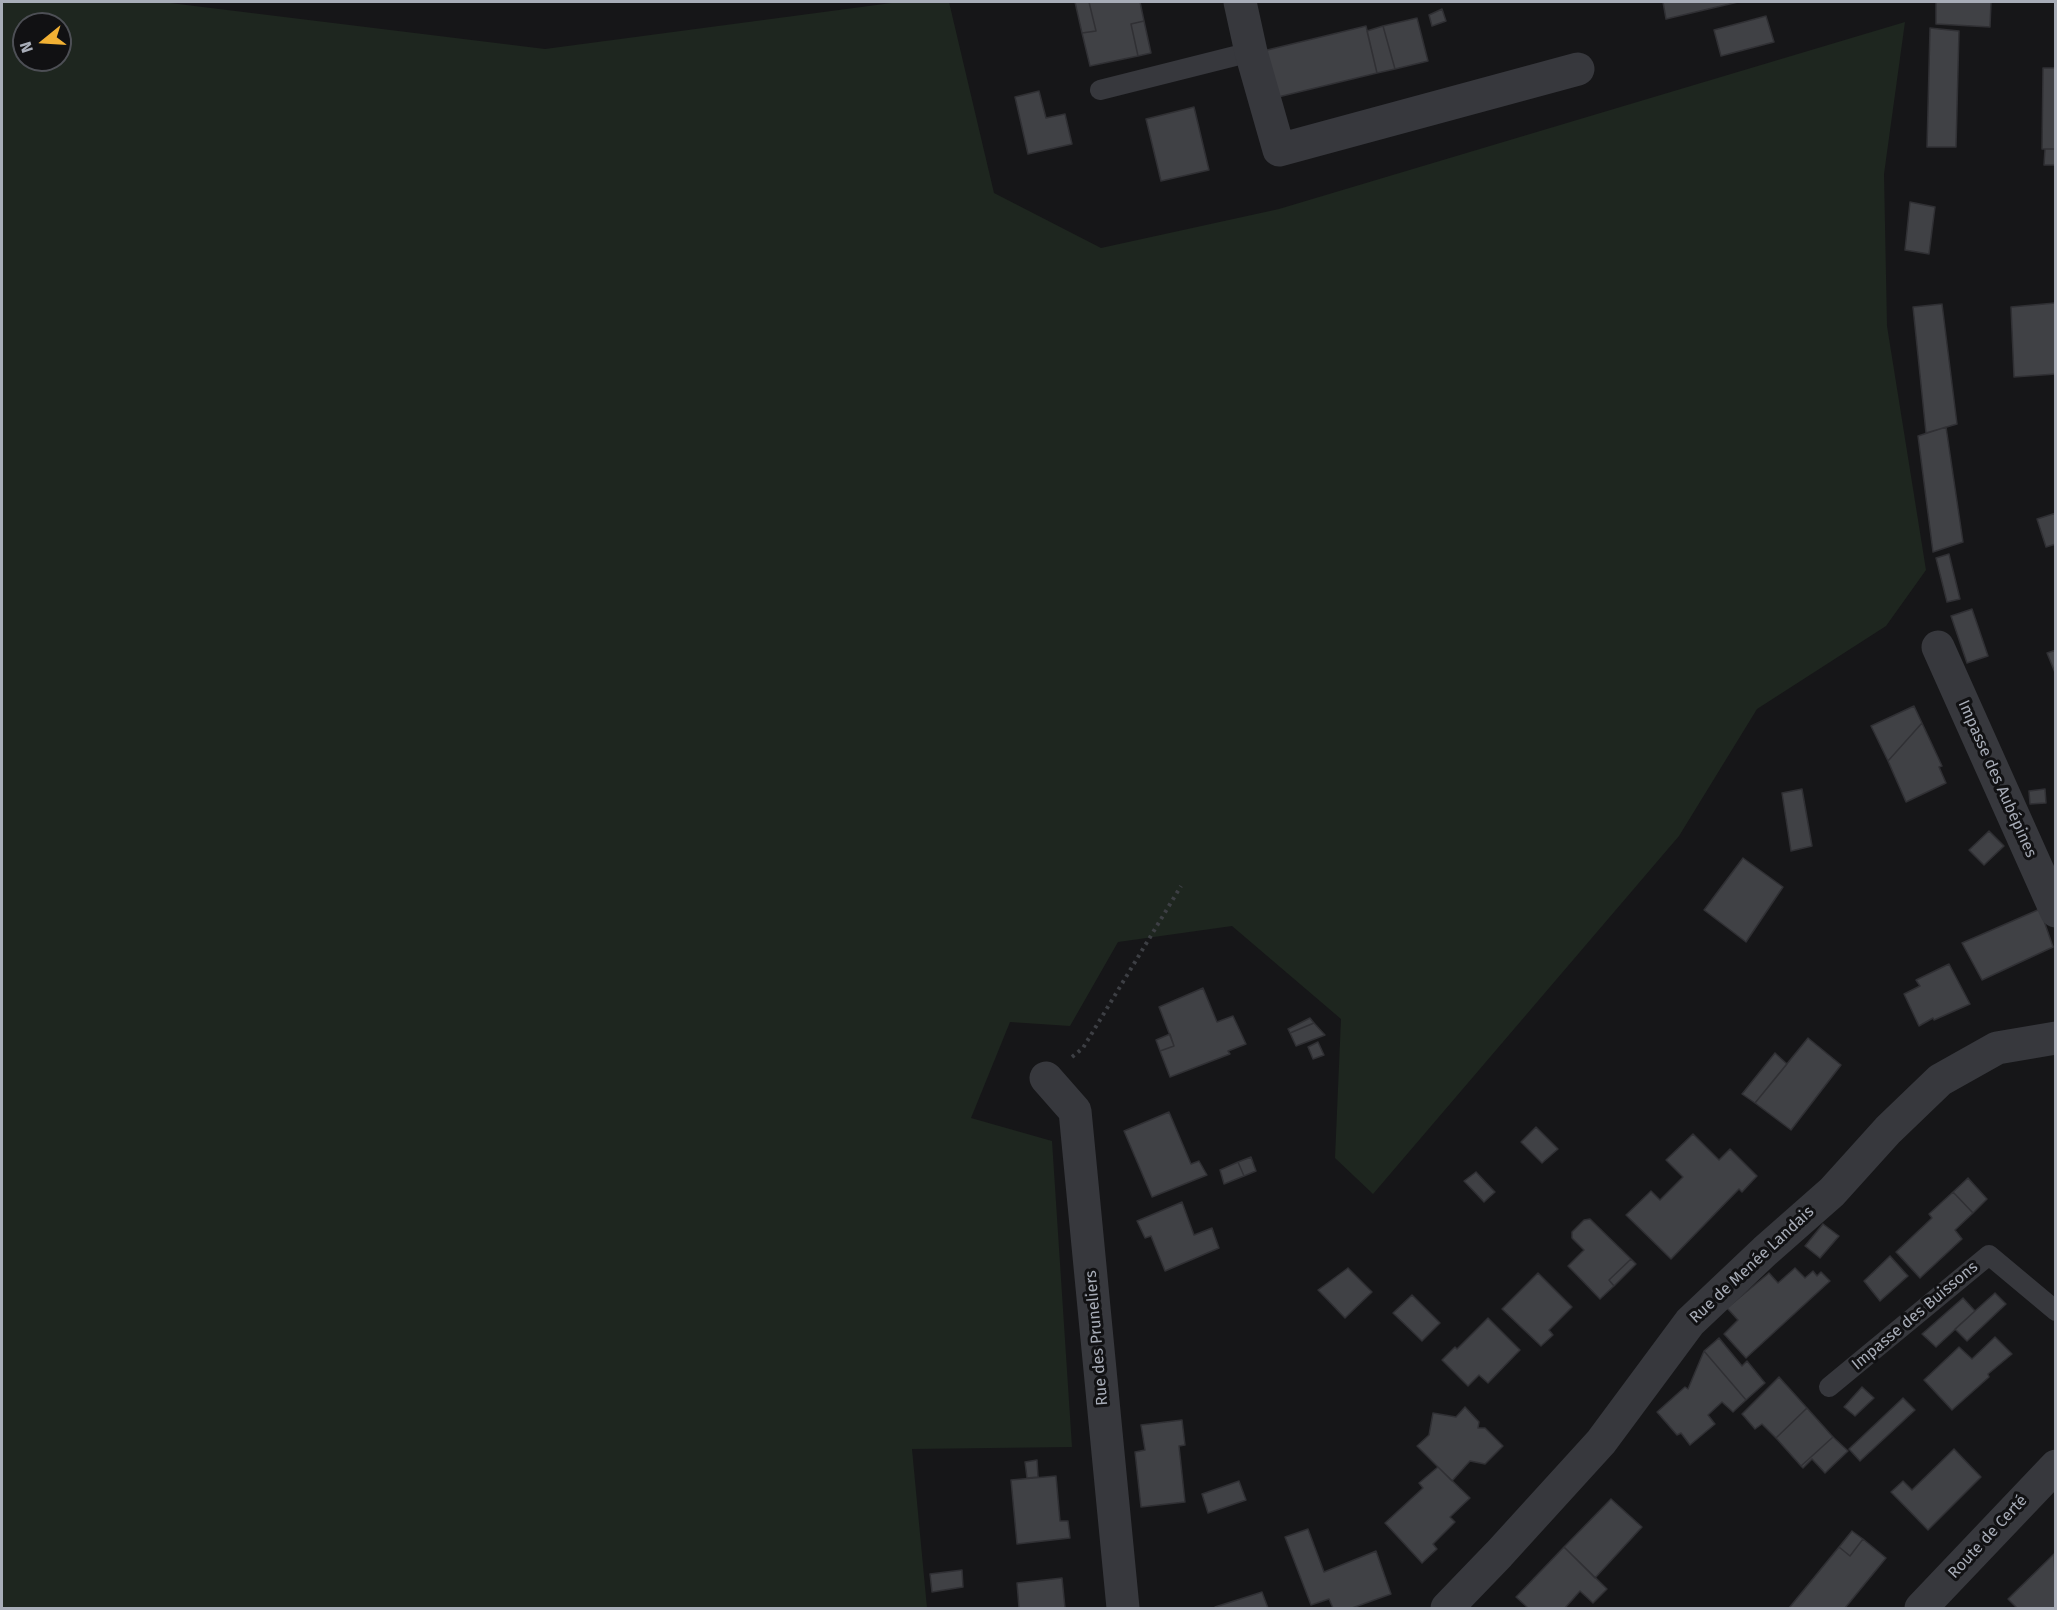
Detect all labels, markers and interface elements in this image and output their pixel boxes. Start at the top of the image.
north arrow [12,12,72,72]
text: N [16,39,37,55]
street label: Impasse des Aubépines [1954,697,2040,861]
street label: Rue de Menée Landais [1686,1202,1818,1328]
street label: Impasse des Buissons [1848,1258,1982,1374]
street label: Rue des Pruneliers [1082,1270,1112,1406]
street label: Route de Certé [1945,1491,2031,1583]

